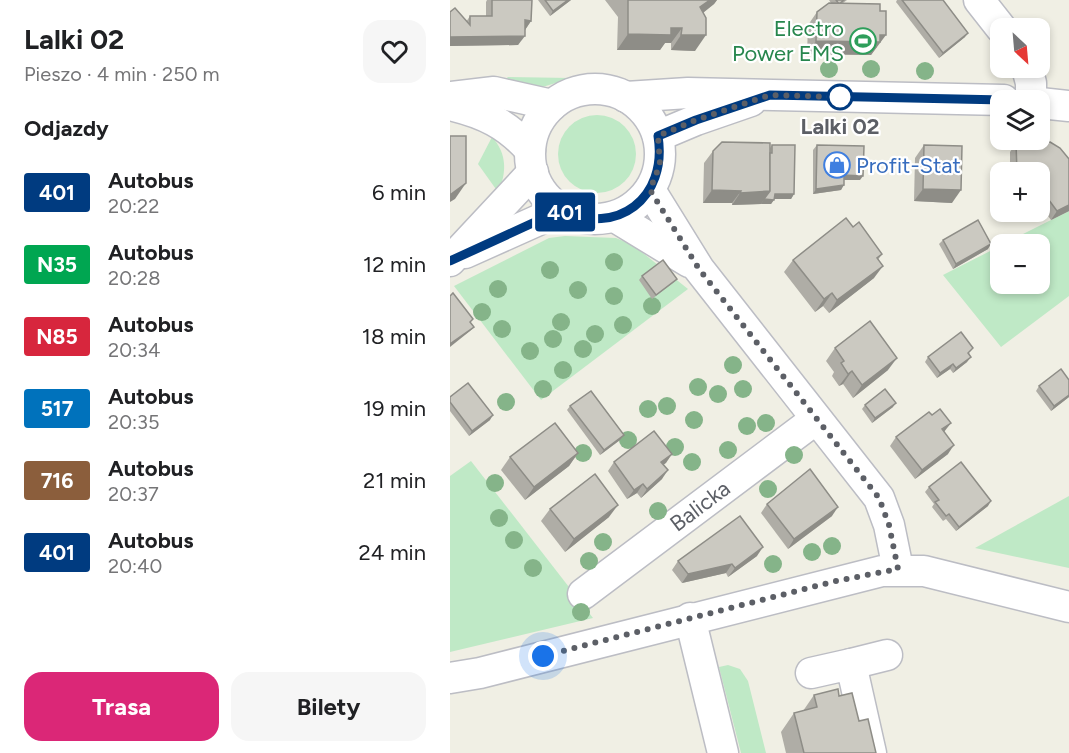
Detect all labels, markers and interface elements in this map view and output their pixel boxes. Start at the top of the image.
place label: Electro Power EMS [732,15,844,67]
north arrow [990,18,1050,78]
map controls [990,18,1050,294]
button: heart [363,20,426,83]
text: Lalki 02 [24,22,124,56]
sports icon: Electro Power EMS [848,26,878,56]
text: Pieszo · 4 min · 250 m [24,62,219,86]
marker: Lalki 02 [827,84,853,110]
button: layers [990,90,1050,150]
place label: Lalki 02 [801,113,879,140]
text: Odjazdy [24,115,109,142]
shop icon: Profit-Stat [822,150,852,180]
place label: Profit-Stat [856,152,961,179]
button: + [990,162,1050,222]
text: Autobus [108,167,194,194]
text: 6 min [372,179,426,206]
text: 401 [39,180,75,205]
line badge: 401 [530,192,600,232]
text: 20:22 [108,194,159,218]
text: 401 [547,200,583,225]
button: − [990,234,1050,294]
text: Autobus [108,239,194,266]
text: 12 min [363,251,426,278]
text: N35 [37,252,77,277]
text: 20:28 [108,266,161,290]
text: Autobus [108,311,194,338]
text: 18 min [362,323,426,350]
text: N85 [36,324,78,349]
text: 20:34 [108,338,160,362]
text: Autobus [108,383,194,410]
text: 19 min [363,395,426,422]
text: 517 [41,396,73,421]
text: 20:35 [108,410,159,434]
text: Autobus [108,455,194,482]
text: 21 min [363,467,426,494]
text: 716 [41,468,73,493]
street label: Balicka [665,475,735,537]
text: 20:37 [108,482,159,506]
text: Autobus [108,527,194,554]
text: 24 min [359,539,426,566]
text: 401 [39,540,75,565]
text: 20:40 [108,554,162,578]
your location [528,641,558,671]
button: Trasa [24,672,219,741]
button: Bilety [231,672,426,741]

